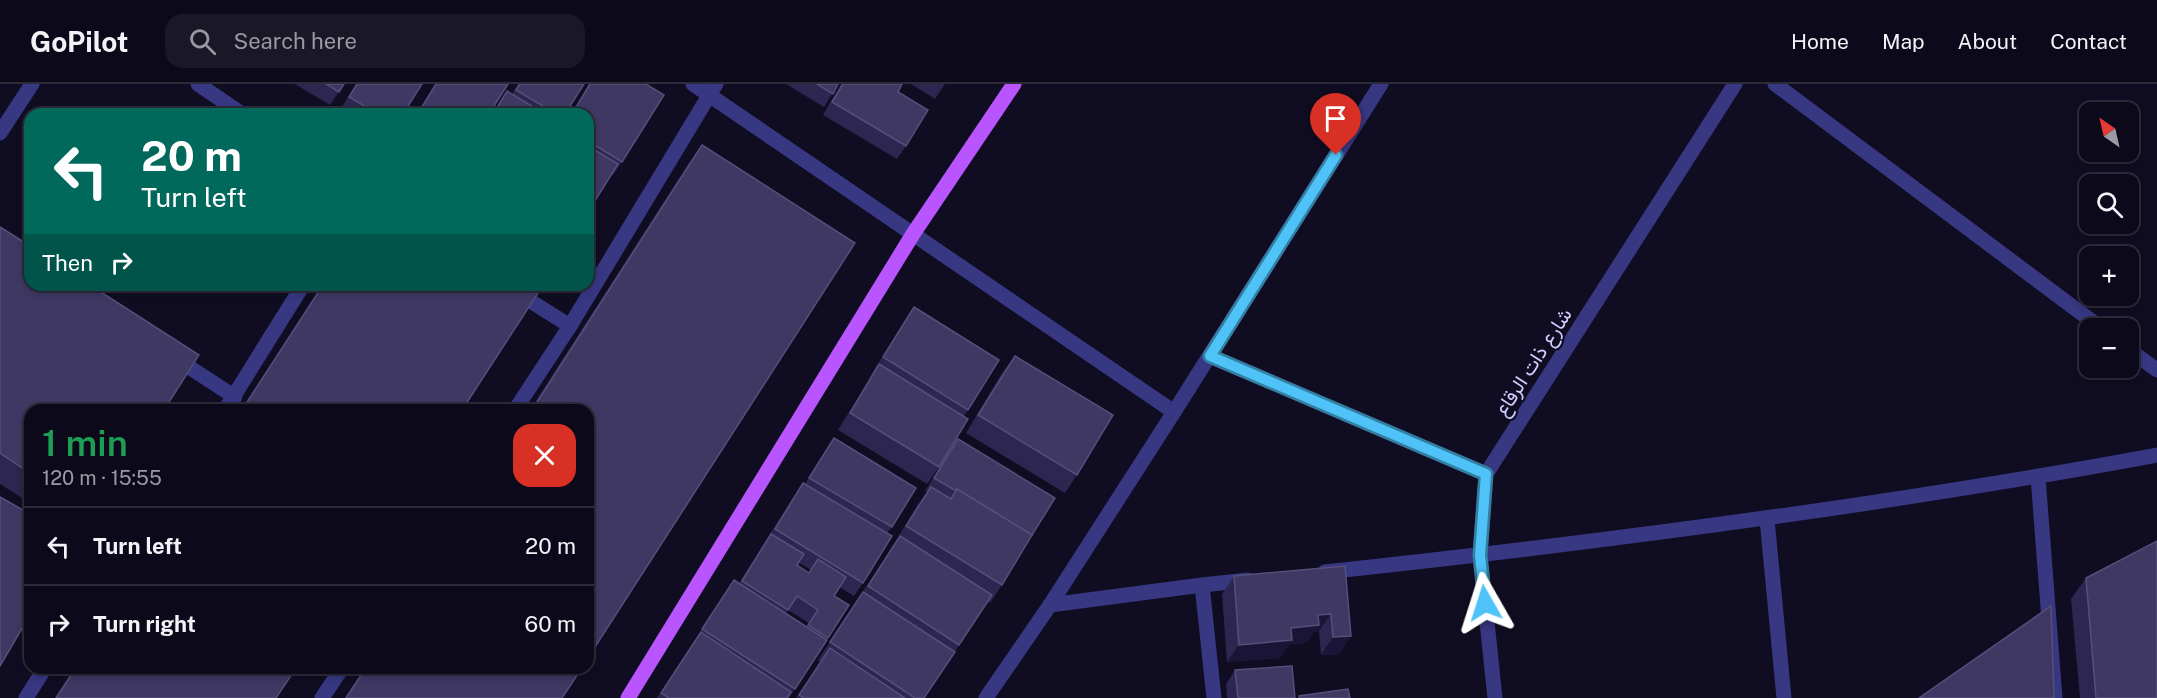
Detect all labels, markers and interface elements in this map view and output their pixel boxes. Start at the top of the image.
search box [165,14,585,68]
text: GoPilot [30,25,129,58]
icon: search [186,25,219,58]
text: Search here [234,28,357,54]
text: Home [1791,29,1849,54]
text: Map [1882,29,1925,54]
text: About [1958,29,2017,54]
text: Contact [2050,29,2127,54]
pin [1310,93,1361,155]
icon: arrive [1319,102,1352,135]
north arrow [2079,102,2139,162]
map controls [2079,102,2139,378]
text: 20 m [141,131,242,180]
icon: left [42,132,120,210]
button: search [2079,174,2139,234]
text: Turn left [141,181,247,213]
icon: right [105,246,138,279]
button: + [2079,246,2139,306]
text: Then [42,250,93,276]
street label: شارع ذات الرقاع [1489,303,1579,422]
button: − [2079,318,2139,378]
text: 1 min [42,422,128,464]
button: close [513,424,576,487]
text: 120 m · 15:55 [42,466,162,490]
icon: left [42,530,75,563]
text: Turn left [93,533,182,559]
text: 20 m [525,533,576,559]
position arrow [1453,571,1517,635]
icon: right [42,608,75,641]
text: Turn right [93,611,196,637]
text: 60 m [525,611,576,637]

